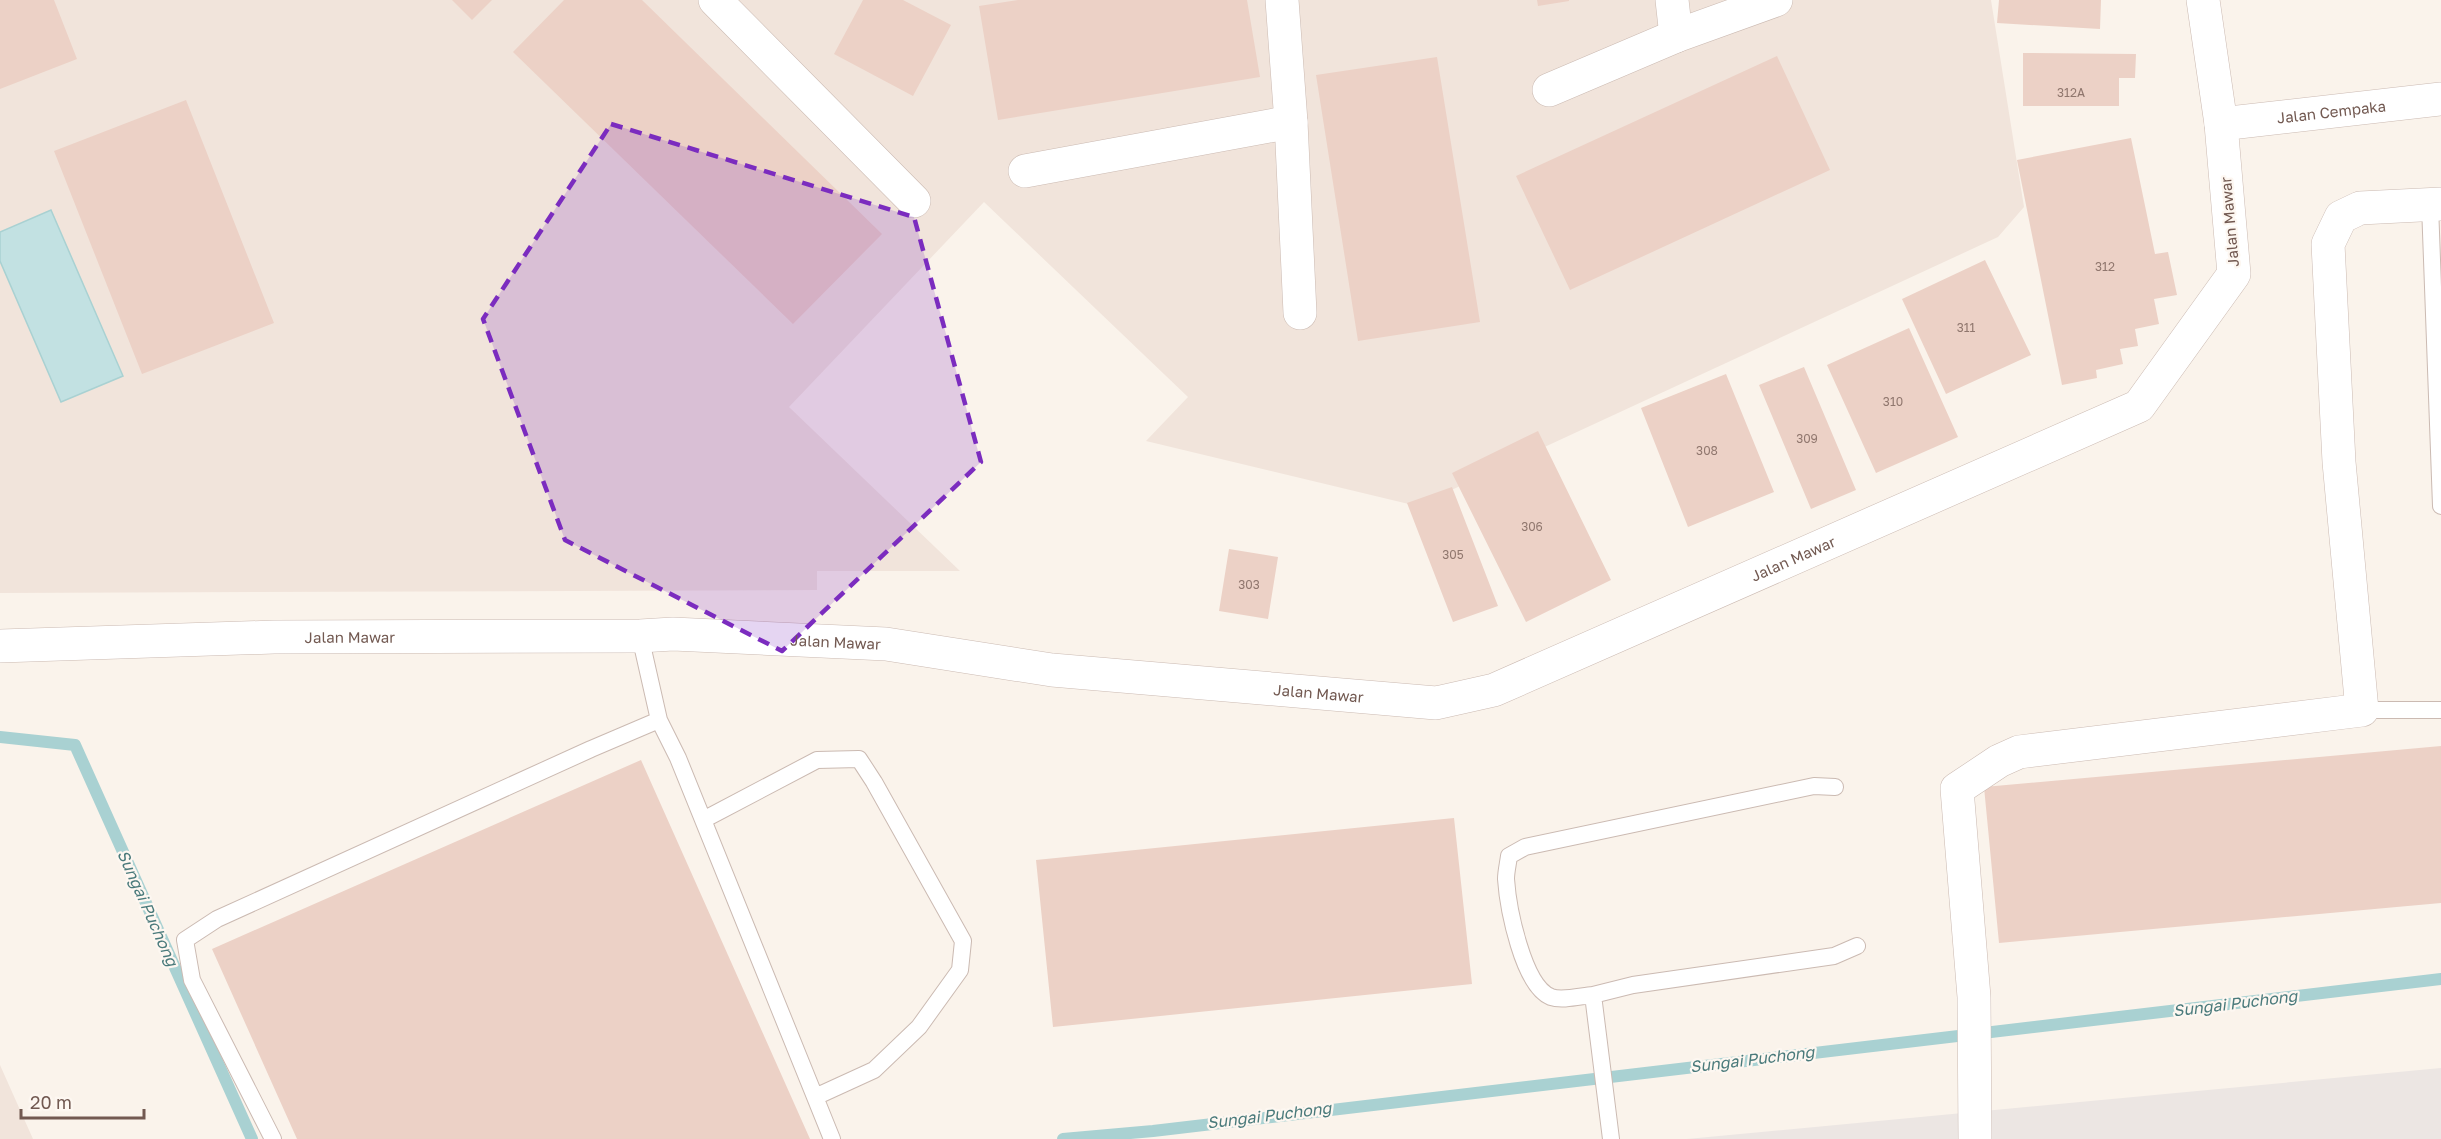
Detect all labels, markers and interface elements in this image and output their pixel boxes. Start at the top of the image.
house number: 312A [2057,85,2085,100]
street label: Jalan Cempaka [2276,96,2387,127]
street label: Jalan Mawar [2216,176,2242,268]
house number: 312 [2095,259,2115,274]
house number: 311 [1957,320,1976,335]
house number: 310 [1883,394,1903,409]
house number: 309 [1796,431,1818,446]
house number: 308 [1696,443,1718,458]
house number: 306 [1521,519,1543,534]
street label: Jalan Mawar [1748,532,1838,585]
house number: 305 [1442,547,1464,562]
house number: 303 [1238,577,1260,592]
street label: Jalan Mawar [305,628,395,646]
street label: Jalan Mawar [790,631,881,653]
street label: Jalan Mawar [1273,680,1365,706]
water label: Sungai Puchong [113,847,183,970]
water label: Sungai Puchong [2172,985,2299,1021]
water label: Sungai Puchong [1689,1041,1816,1077]
scale bar [21,1082,144,1120]
text: 20 m [30,1091,72,1113]
water label: Sungai Puchong [1206,1097,1333,1133]

